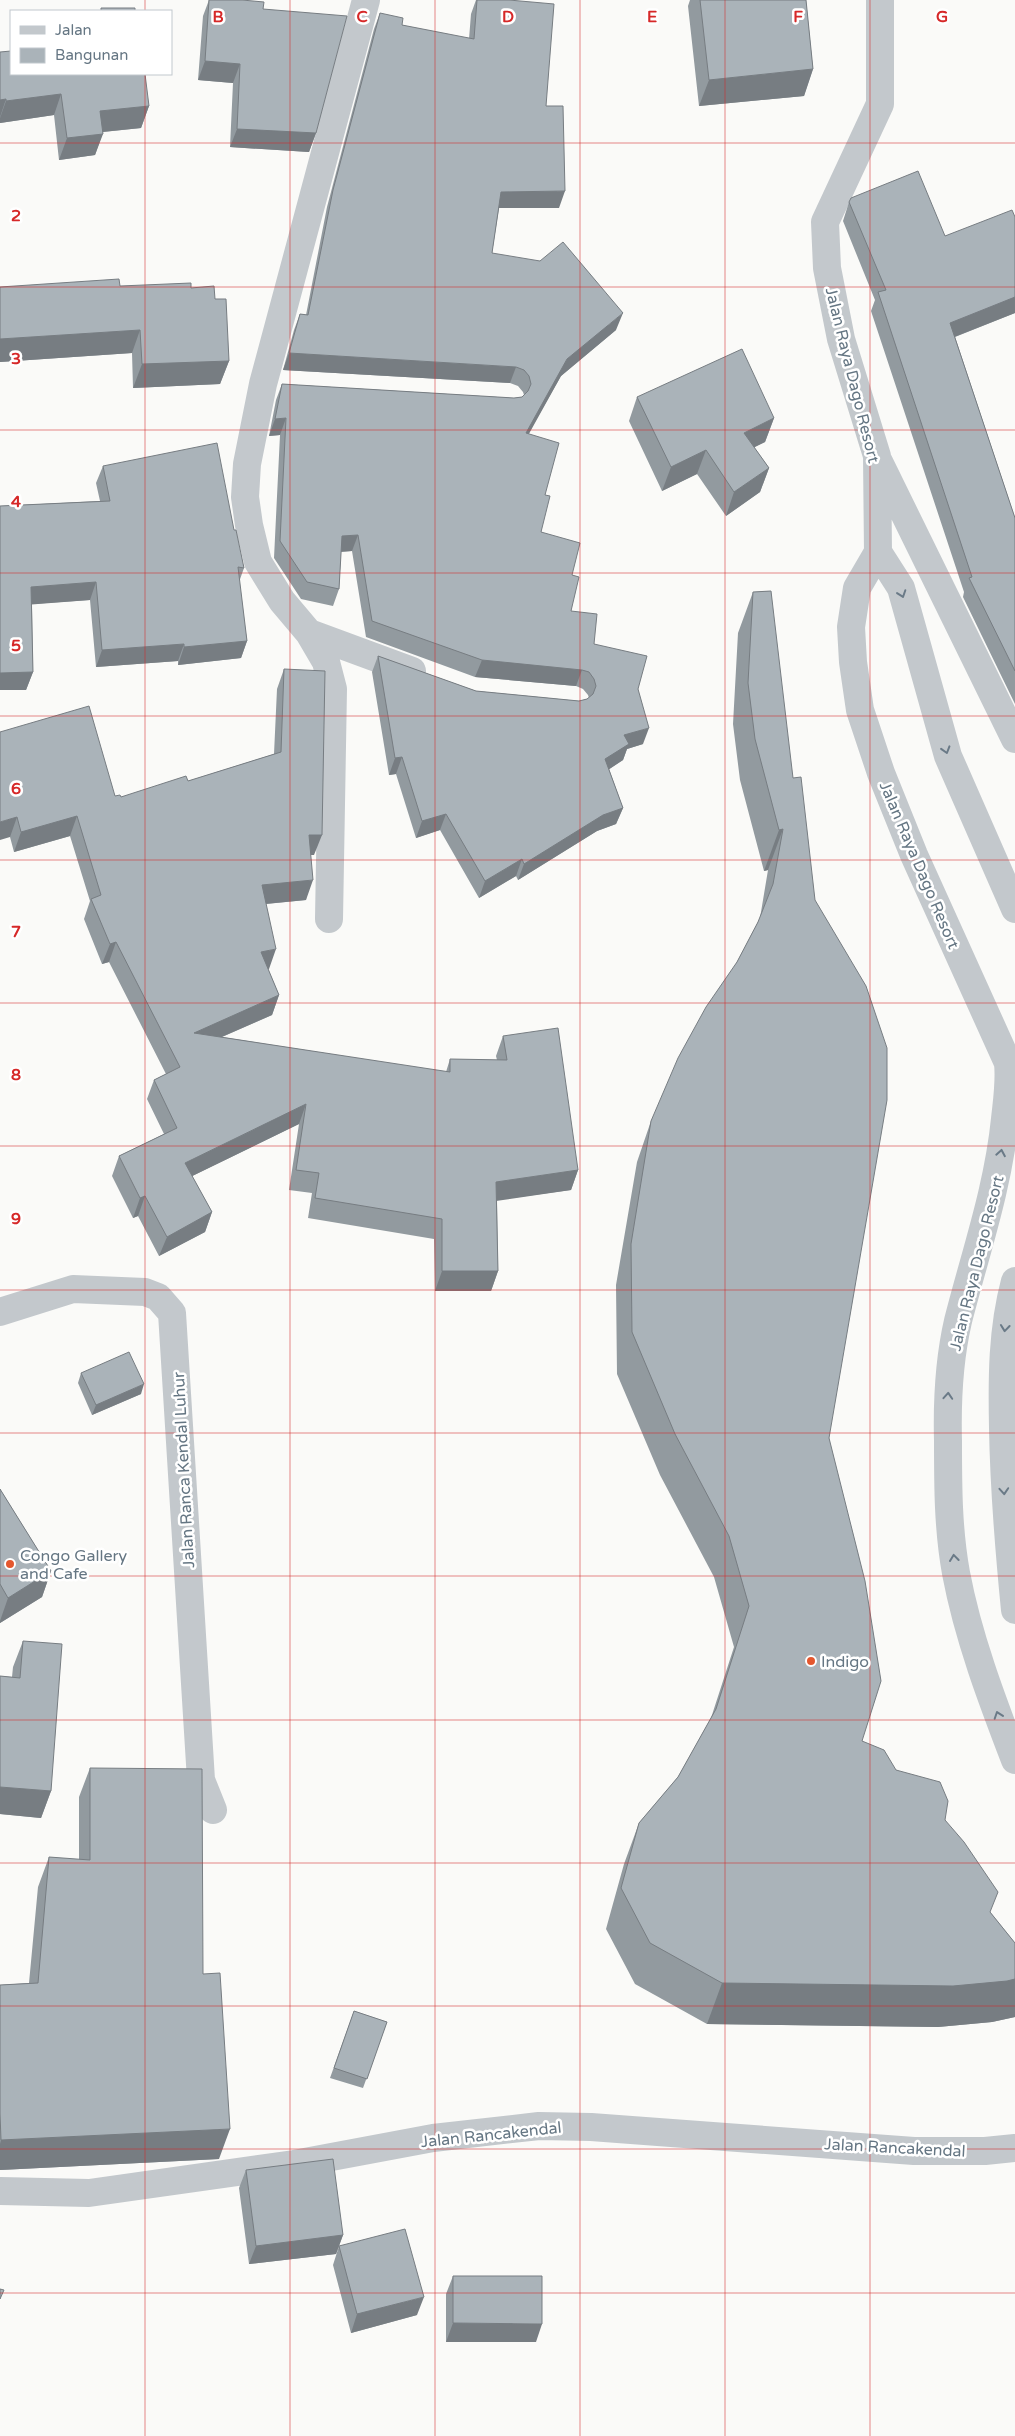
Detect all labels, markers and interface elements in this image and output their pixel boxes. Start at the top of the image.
text: B [212,7,224,27]
text: C [356,7,368,27]
text: D [502,7,514,27]
text: E [647,7,657,27]
text: F [793,7,803,27]
text: G [936,7,948,27]
legend [10,10,172,75]
text: Jalan [55,21,92,39]
text: Bangunan [55,46,128,64]
text: 2 [11,206,21,226]
street label: Jalan Raya Dago Resort [821,285,884,465]
text: 3 [11,349,21,369]
text: 4 [11,492,21,512]
one-way arrow [897,589,907,598]
text: 5 [11,636,21,656]
one-way arrow [941,746,951,754]
text: 6 [11,779,21,799]
street label: Jalan Raya Dago Resort [875,779,963,952]
text: 7 [11,922,21,942]
text: 8 [11,1065,21,1085]
one-way arrow [996,1148,1006,1157]
street label: Jalan Raya Dago Resort [945,1173,1008,1353]
text: 9 [11,1209,21,1229]
one-way arrow [1000,1325,1011,1333]
street label: Jalan Ranca Kendal Luhur [169,1370,199,1569]
one-way arrow [942,1392,953,1400]
one-way arrow [999,1487,1010,1495]
place label: Congo Gallery and Cafe [20,1546,128,1584]
one-way arrow [949,1554,960,1562]
marker: Congo Gallery and Cafe [4,1558,16,1570]
place label: Indigo [821,1652,869,1672]
marker: Indigo [805,1655,817,1667]
one-way arrow [994,1711,1004,1719]
street label: Jalan Rancakendal [420,2118,562,2152]
street label: Jalan Rancakendal [824,2134,966,2162]

